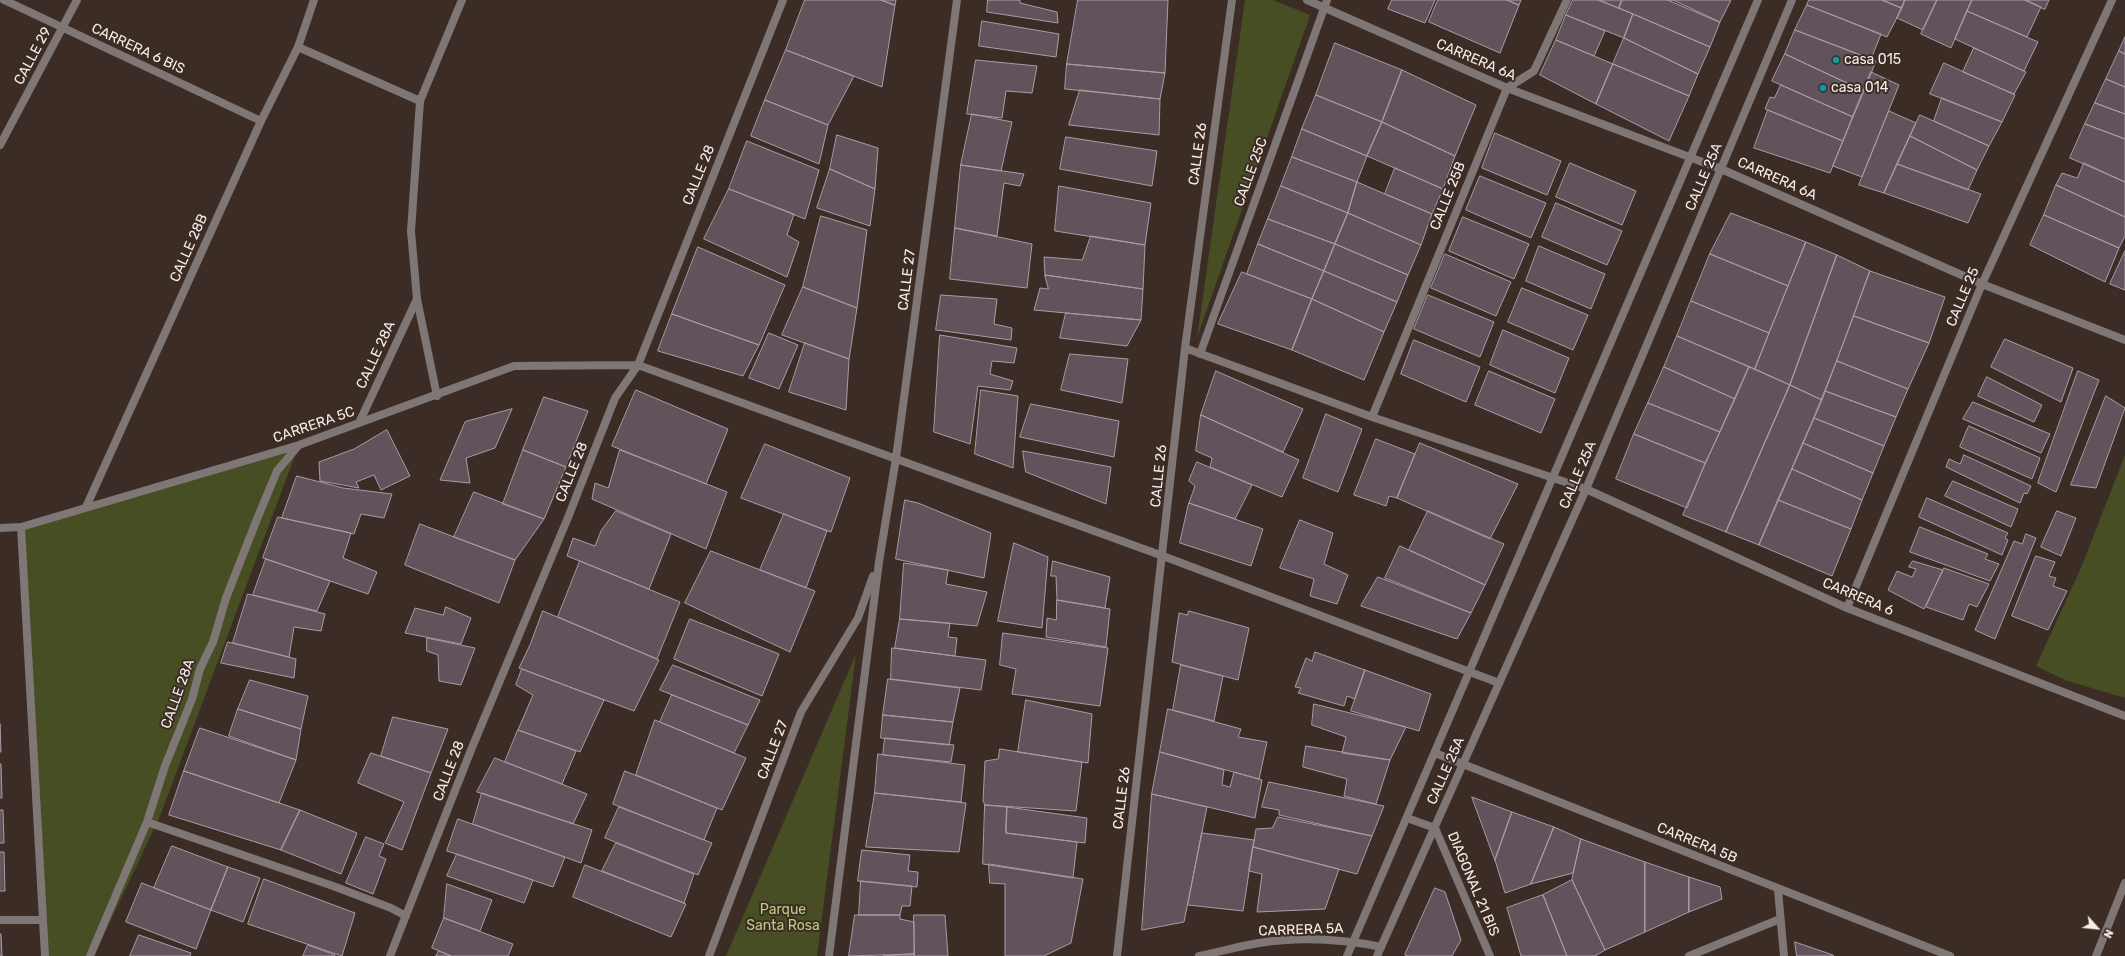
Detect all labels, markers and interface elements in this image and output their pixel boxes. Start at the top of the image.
street label: CARRERA 6 BIS [89,20,187,78]
street label: CALLE 29 [11,24,55,88]
street label: CARRERA 6A [1433,36,1519,84]
place label: casa 015 [1844,52,1901,68]
marker: casa 015 [1831,55,1841,65]
place label: casa 014 [1831,80,1888,96]
marker: casa 014 [1818,83,1828,93]
street label: CALLE 26 [1185,122,1211,186]
street label: CALLE 25C [1231,135,1271,209]
street label: CALLE 25A [1682,140,1726,214]
street label: CALLE 28 [679,142,719,208]
street label: CARRERA 6A [1735,154,1819,204]
street label: CALLE 25B [1427,159,1469,233]
street label: CALLE 28B [167,211,211,285]
street label: CALLE 27 [895,248,919,312]
street label: CALLE 25 [1943,265,1983,329]
street label: CALLE 28A [353,318,399,392]
street label: CARRERA 5C [271,403,357,447]
street label: CALLE 25A [1556,438,1600,512]
street label: CALLE 28 [552,439,592,505]
street label: CALLE 26 [1147,444,1171,508]
street label: CARRERA 6 [1820,574,1896,620]
street label: CALLE 28A [158,657,198,731]
street label: CALLE 27 [754,718,792,782]
street label: CALLE 25A [1424,735,1468,807]
street label: CALLE 28 [430,738,468,804]
street label: CALLE 26 [1110,766,1134,830]
street label: CARRERA 5B [1654,819,1740,867]
street label: DIAGONAL 21 BIS [1443,829,1503,939]
park label: Parque Santa Rosa [746,902,820,934]
north arrow [2077,908,2117,948]
street label: CARRERA 5A [1258,920,1344,940]
text: N [2101,927,2116,940]

